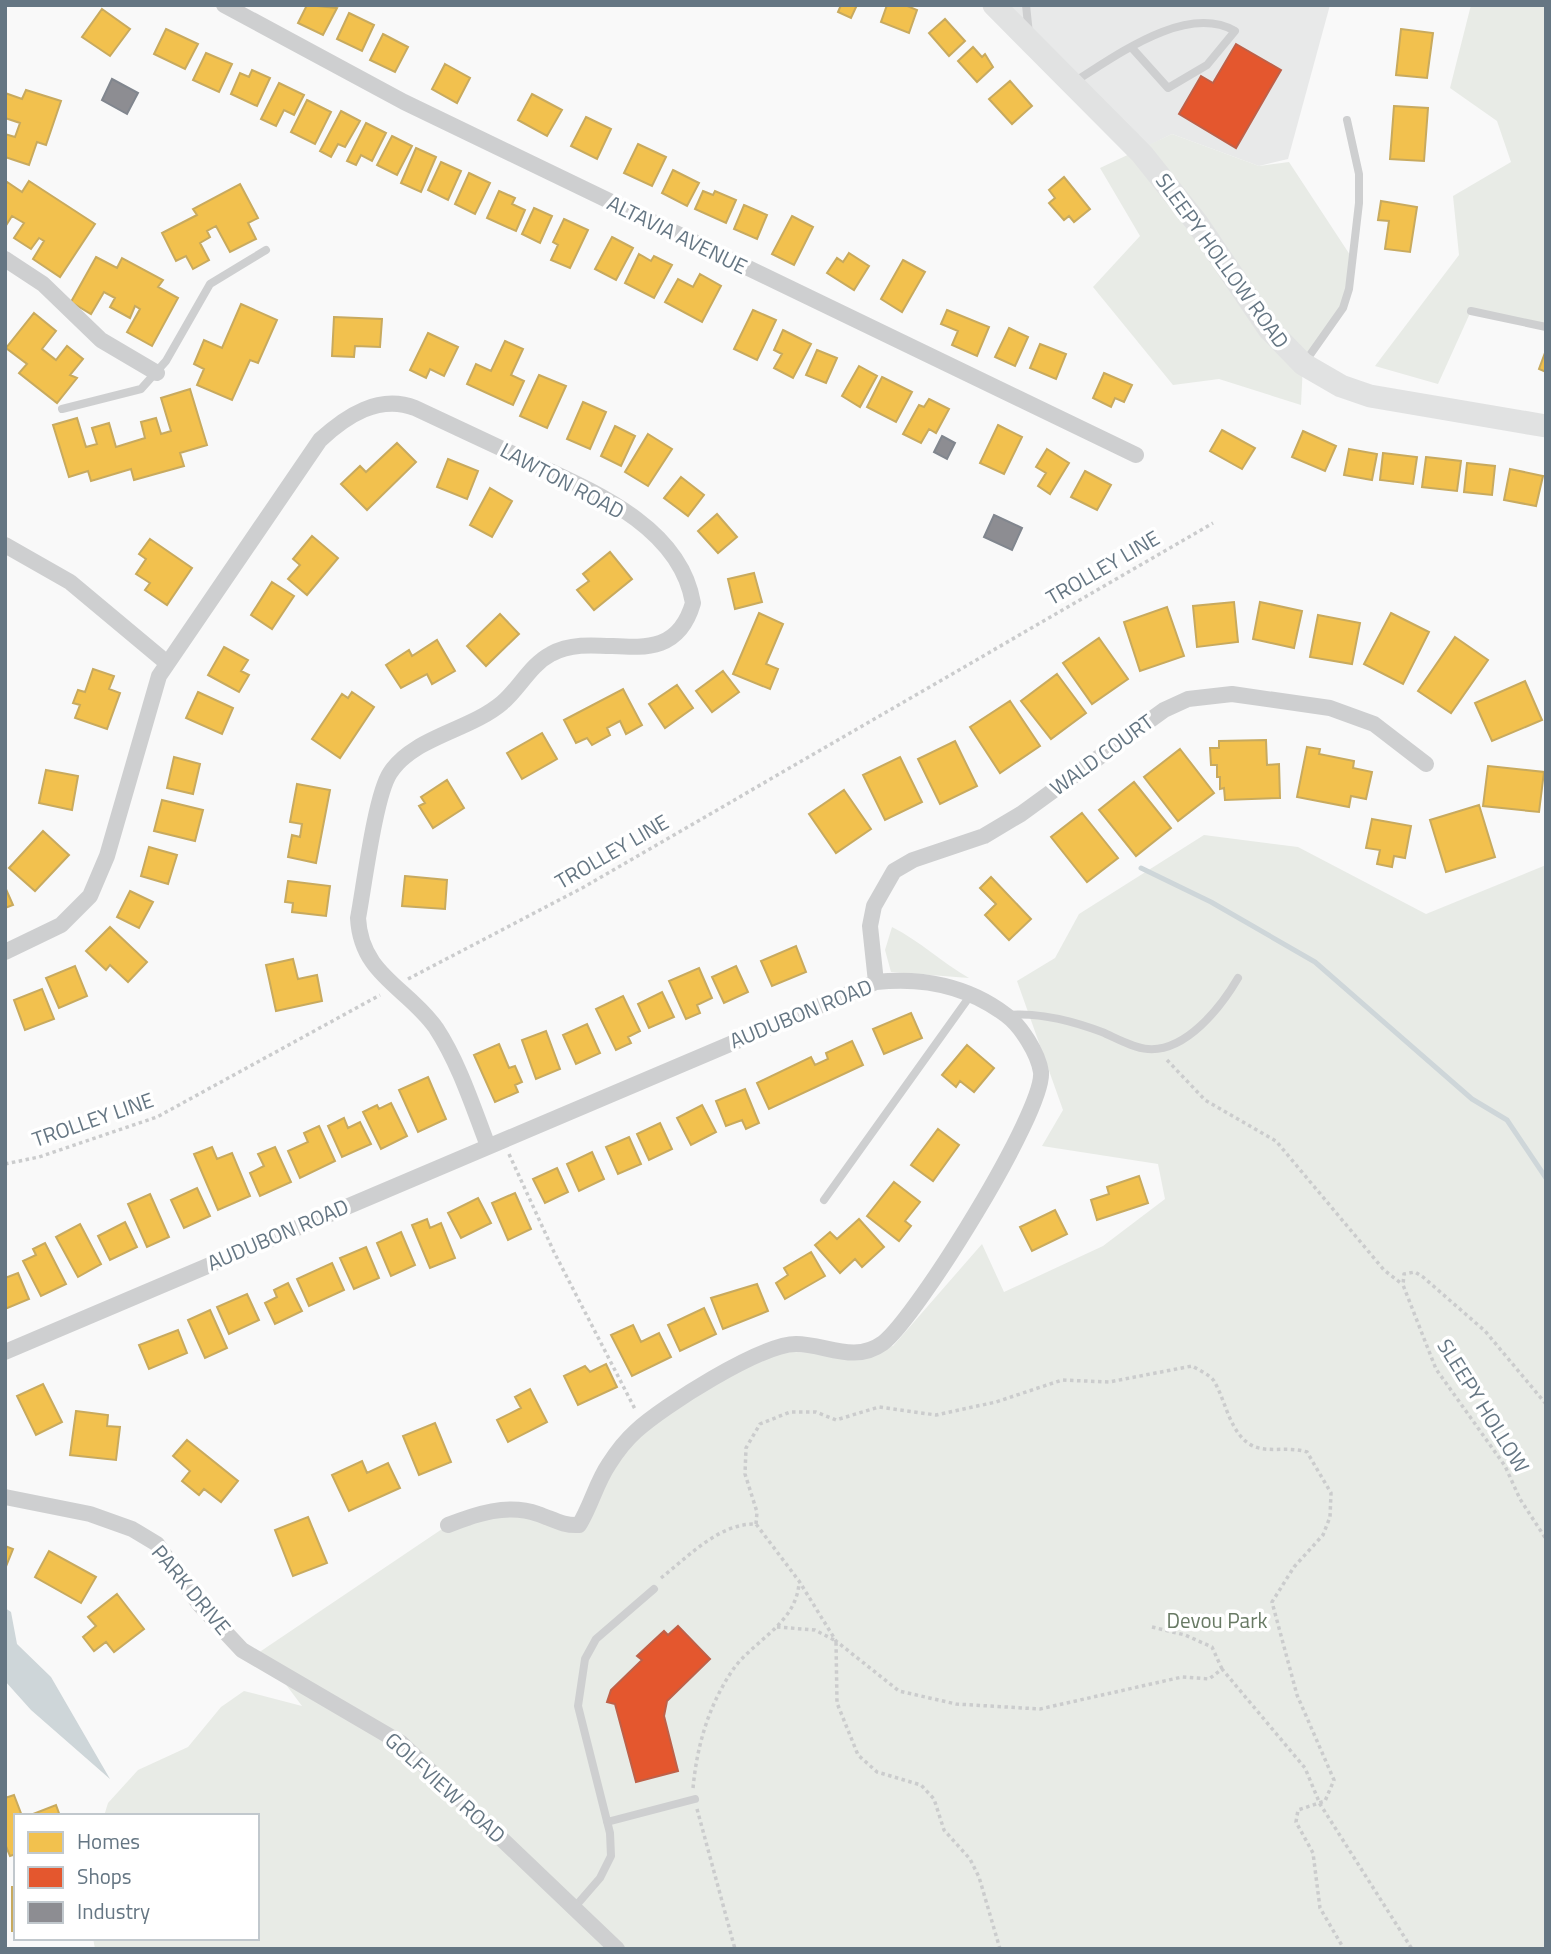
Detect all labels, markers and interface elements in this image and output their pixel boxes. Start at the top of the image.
street label: SLEEPY HOLLOW ROAD [1148,166,1297,355]
street label: ALTAVIA AVENUE [602,186,753,282]
street label: LAWTON ROAD [495,434,630,526]
street label: TROLLEY LINE [1040,522,1165,613]
street label: WALD COURT [1043,706,1160,803]
street label: TROLLEY LINE [549,806,674,897]
street label: AUDUBON ROAD [725,970,877,1056]
street label: TROLLEY LINE [28,1083,158,1155]
street label: AUDUBON ROAD [202,1190,353,1278]
street label: SLEEPY HOLLOW [1430,1332,1538,1479]
street label: PARK DRIVE [144,1537,239,1642]
park label: Devou Park [1167,1604,1267,1636]
street label: GOLFVIEW ROAD [378,1724,513,1850]
legend [14,1814,259,1940]
text: Homes [77,1825,140,1857]
text: Shops [77,1860,132,1892]
text: Industry [77,1895,150,1927]

